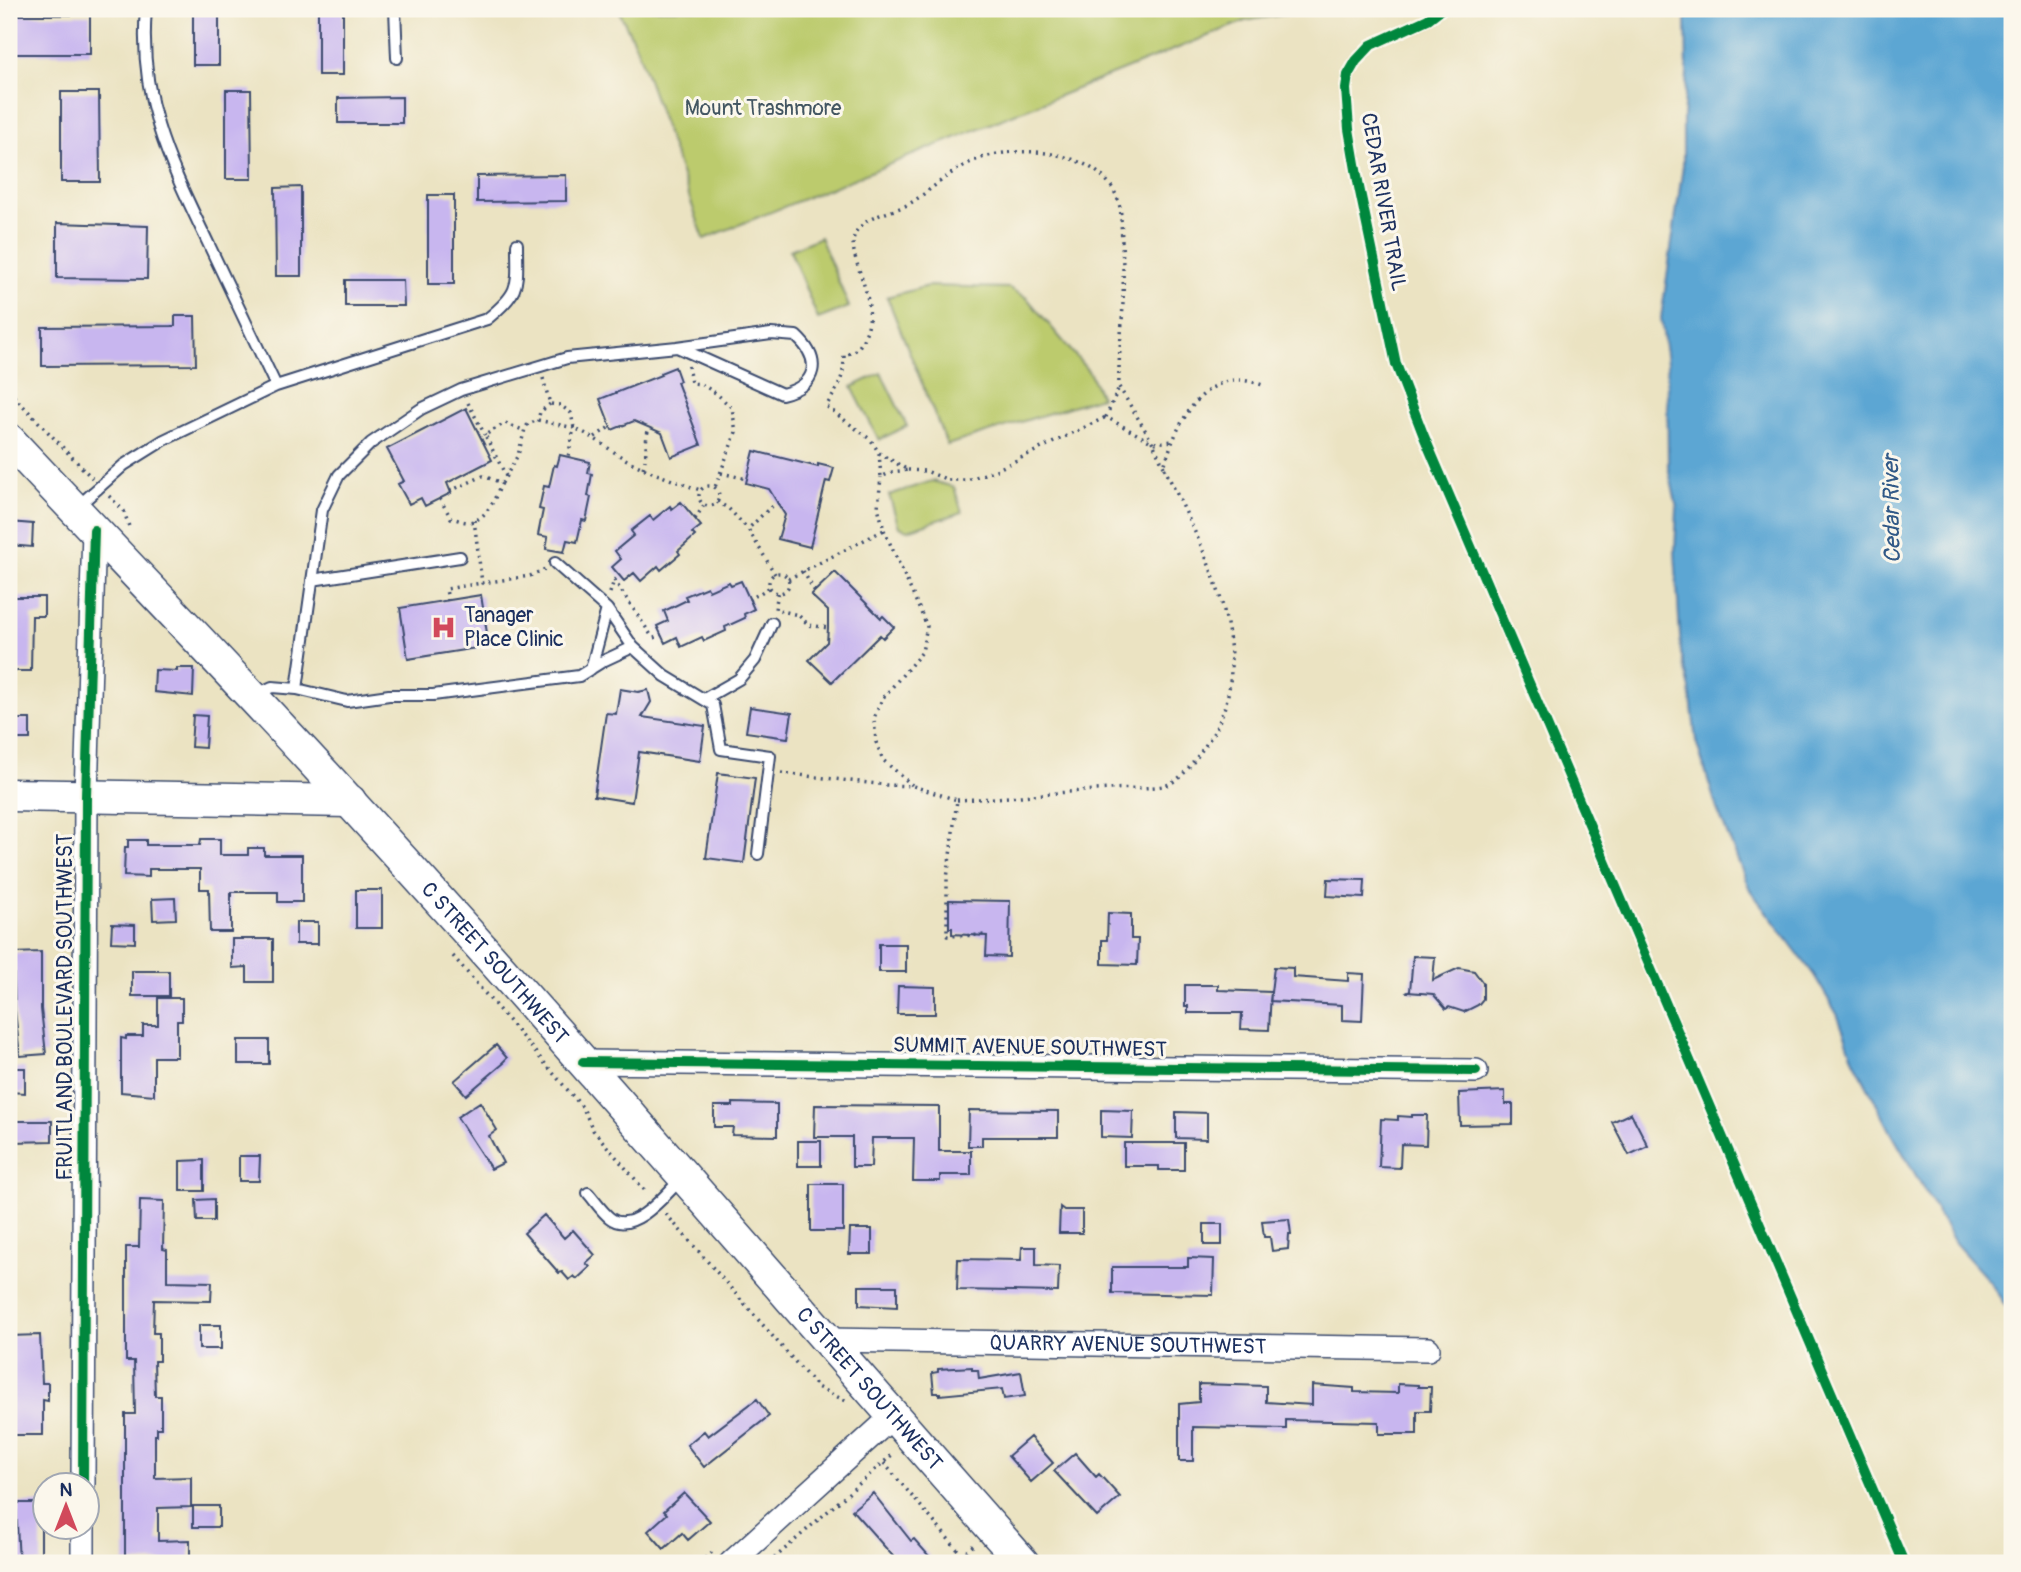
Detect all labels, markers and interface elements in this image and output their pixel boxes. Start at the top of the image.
park label: Mount Trashmore [685,95,842,122]
street label: CEDAR RIVER TRAIL [1355,111,1413,294]
water label: Cedar River [1876,452,1907,564]
place label: Tanager Place Clinic [464,602,564,653]
hospital icon: Tanager Place Clinic [430,613,458,641]
street label: FRUITLAND BOULEVARD SOUTHWEST [52,833,79,1181]
street label: C STREET SOUTHWEST [415,876,575,1050]
street label: SUMMIT AVENUE SOUTHWEST [893,1032,1168,1063]
street label: C STREET SOUTHWEST [790,1301,948,1477]
street label: QUARRY AVENUE SOUTHWEST [989,1329,1267,1361]
north arrow [32,1470,102,1540]
text: N [60,1478,73,1502]

